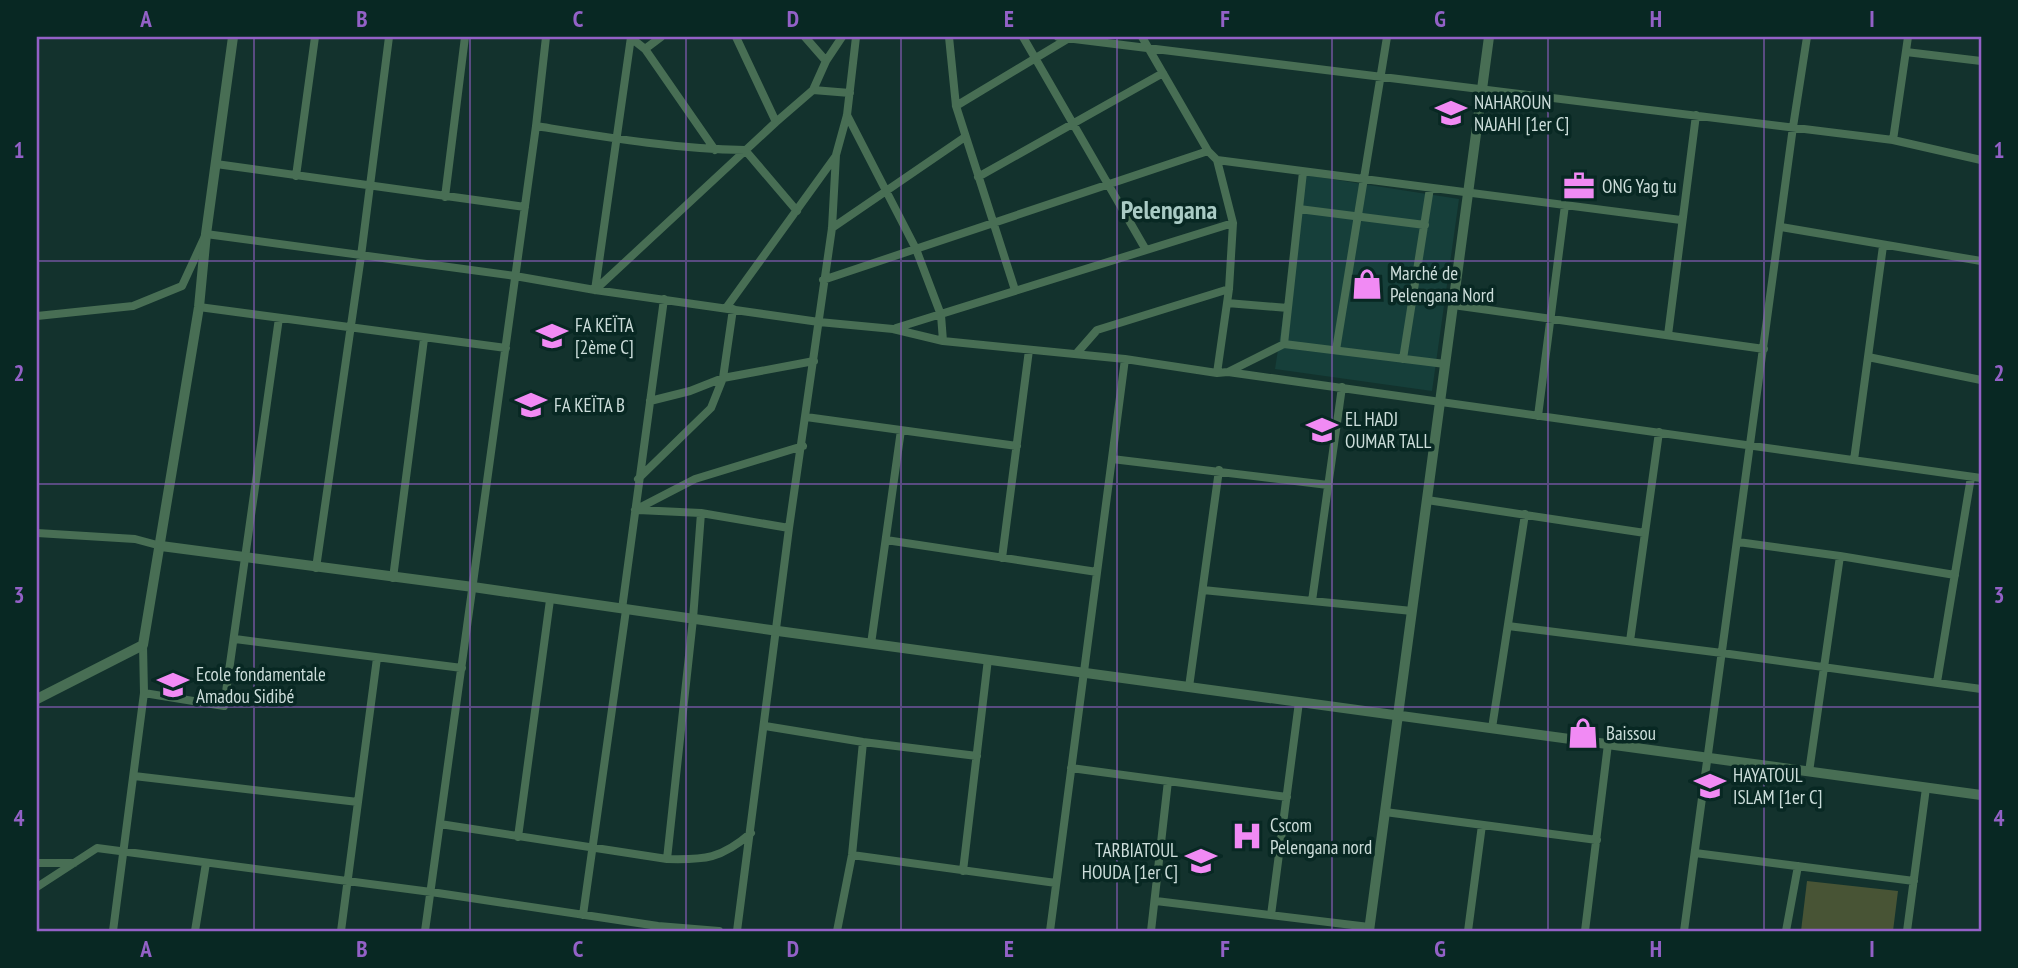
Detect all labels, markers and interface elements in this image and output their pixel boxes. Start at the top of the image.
text: A [139,4,152,33]
text: B [356,4,368,33]
text: C [573,4,584,33]
text: D [787,4,799,33]
text: E [1004,4,1014,33]
text: F [1220,4,1230,33]
text: G [1434,4,1446,33]
text: H [1650,4,1662,33]
text: I [1869,4,1875,33]
place label: NAHAROUN NAJAHI [1er C] [1474,90,1569,136]
school or university icon: NAHAROUN NAJAHI [1er C] [1434,96,1468,130]
text: 1 [14,135,25,164]
text: 1 [1994,135,2005,164]
office icon: ONG Yag tu [1562,169,1596,203]
place label: ONG Yag tu [1602,174,1676,198]
district label: Pelengana [1121,193,1217,226]
place label: Marché de Pelengana Nord [1390,261,1494,307]
shop icon: Marché de Pelengana Nord [1350,267,1384,301]
place label: FA KEÏTA [2ème C] [575,313,634,359]
school or university icon: FA KEÏTA [2ème C] [535,319,569,353]
text: 2 [14,358,25,387]
text: 2 [1994,358,2005,387]
school or university icon: FA KEÏTA B [514,388,548,422]
place label: FA KEÏTA B [554,393,625,417]
place label: EL HADJ OUMAR TALL [1345,407,1431,453]
school or university icon: EL HADJ OUMAR TALL [1305,413,1339,447]
text: 3 [14,580,25,609]
text: 3 [1994,580,2005,609]
place label: Ecole fondamentale Amadou Sidibé [196,662,326,708]
school or university icon: Ecole fondamentale Amadou Sidibé [156,668,190,702]
shop icon: Baissou [1566,716,1600,750]
place label: Baissou [1606,721,1656,745]
place label: HAYATOUL ISLAM [1er C] [1733,763,1822,809]
school or university icon: HAYATOUL ISLAM [1er C] [1693,769,1727,803]
text: 4 [14,803,25,832]
text: 4 [1994,803,2005,832]
place label: Cscom Pelengana nord [1270,813,1372,859]
hospital icon: Cscom Pelengana nord [1230,819,1264,853]
place label: TARBIATOUL HOUDA [1er C] [1082,838,1178,884]
school or university icon: TARBIATOUL HOUDA [1er C] [1184,844,1218,878]
text: A [139,934,152,963]
text: B [356,934,368,963]
text: C [573,934,584,963]
text: D [787,934,799,963]
text: E [1004,934,1014,963]
text: F [1220,934,1230,963]
text: G [1434,934,1446,963]
text: H [1650,934,1662,963]
text: I [1869,934,1875,963]

